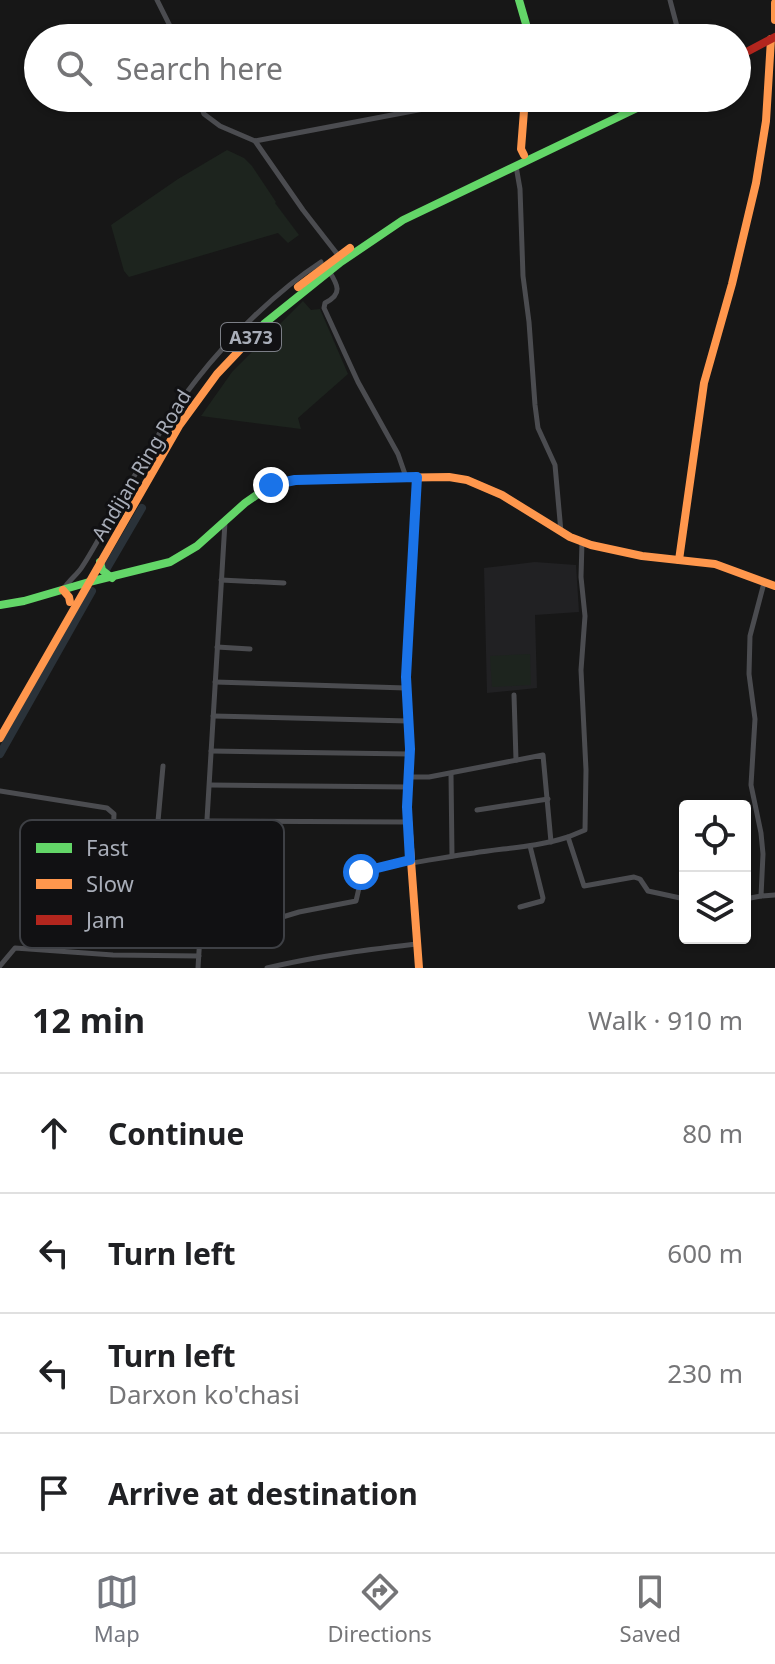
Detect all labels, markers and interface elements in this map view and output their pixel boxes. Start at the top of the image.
search box [24,24,751,112]
icon: search [52,46,96,90]
text: Search here [116,48,283,89]
road number: A373 [221,323,281,351]
street label: Andijan Ring Road [85,384,197,546]
route end [253,467,289,503]
map controls [679,800,751,944]
button: locate [679,800,751,872]
legend [20,820,284,948]
text: Fast [86,832,128,862]
route start [343,854,379,890]
text: Slow [86,868,135,898]
button: layers [679,872,751,944]
text: Jam [84,904,125,934]
text: 12 min [32,997,145,1043]
text: Walk · 910 m [588,1002,743,1038]
icon: ahead [32,1111,76,1155]
text: Continue [108,1113,244,1154]
text: 80 m [682,1115,743,1151]
icon: left [32,1231,76,1275]
text: Turn left [108,1233,236,1274]
text: 600 m [667,1235,743,1271]
text: Turn left [108,1335,236,1376]
icon: left [32,1351,76,1395]
text: 230 m [667,1355,743,1391]
text: Darxon ko'chasi [108,1376,300,1412]
icon: arrive [32,1471,76,1515]
text: Arrive at destination [108,1473,418,1514]
tab: Map [94,1570,140,1648]
tab: Directions [327,1570,432,1648]
tab: Saved [620,1570,681,1648]

